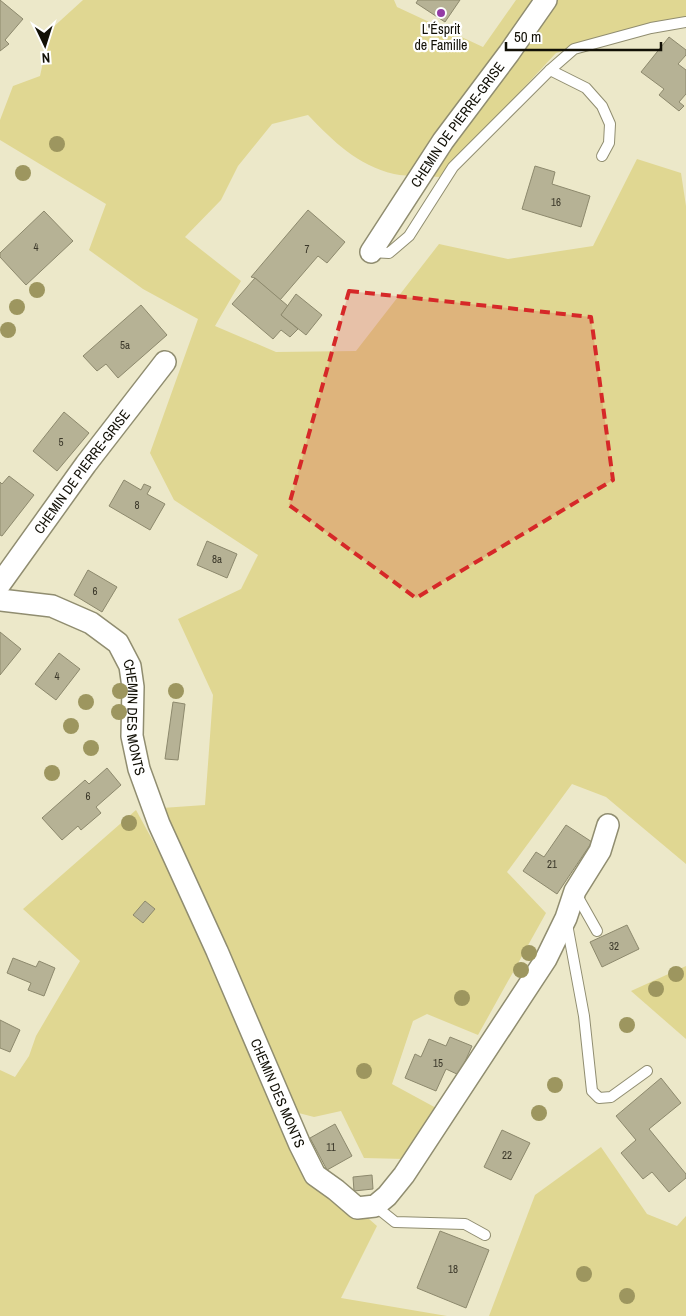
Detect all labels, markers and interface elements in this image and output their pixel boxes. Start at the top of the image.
marker: L'Ésprit de Famille [435,7,447,19]
north arrow [20,20,70,70]
place label: L'Ésprit de Famille [414,20,468,54]
scale bar [506,20,661,52]
text: 50 m [514,26,541,47]
text: N [41,49,51,67]
street label: CHEMIN DE PIERRE-GRISE [406,58,508,191]
house number: 16 [551,195,561,209]
house number: 4 [33,240,39,254]
house number: 7 [304,242,310,256]
house number: 5a [120,338,130,352]
street label: CHEMIN DE PIERRE-GRISE [30,406,134,537]
house number: 5 [58,435,64,449]
house number: 8 [134,498,140,512]
house number: 8a [212,552,222,566]
house number: 6 [92,584,98,598]
street label: CHEMIN DES MONTS [119,656,150,778]
house number: 4 [54,669,60,683]
house number: 6 [85,789,91,803]
house number: 21 [547,857,557,871]
house number: 32 [609,939,619,953]
street label: CHEMIN DES MONTS [247,1036,309,1151]
house number: 15 [433,1056,443,1070]
house number: 11 [326,1140,336,1154]
house number: 22 [502,1148,512,1162]
house number: 18 [448,1262,458,1276]

